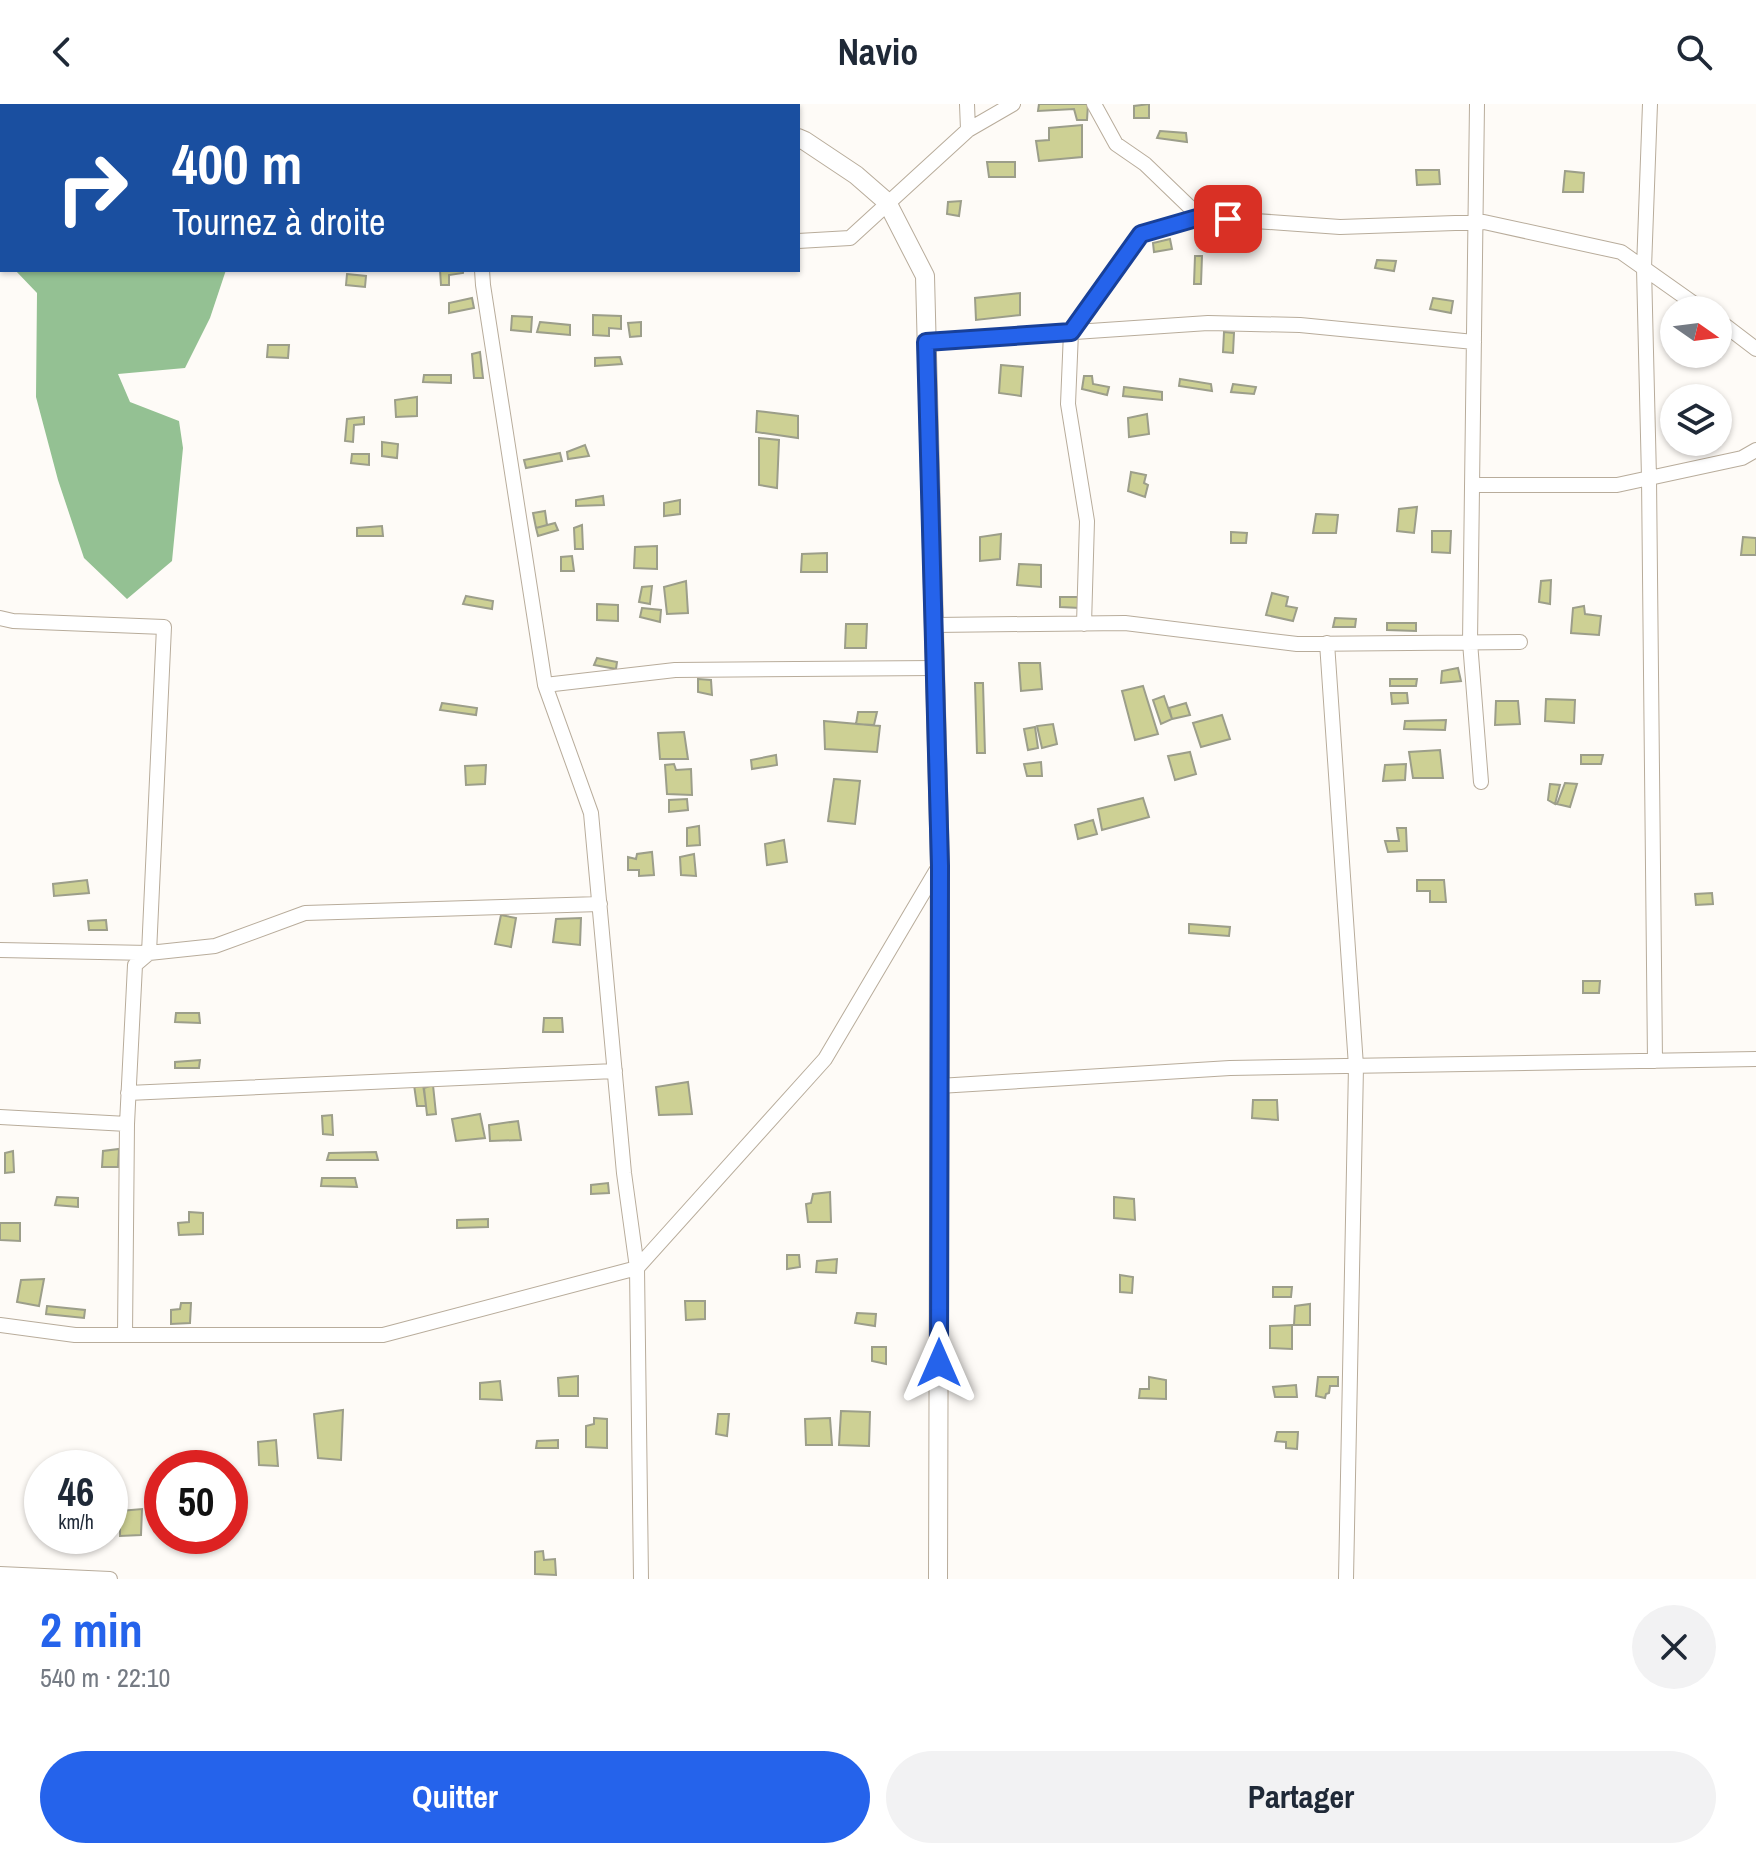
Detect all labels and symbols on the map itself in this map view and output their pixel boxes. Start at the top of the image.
pin [1194,185,1262,253]
north arrow [1660,296,1732,368]
position arrow [897,1321,981,1405]
speed limit sign: 50 [144,1450,248,1554]

